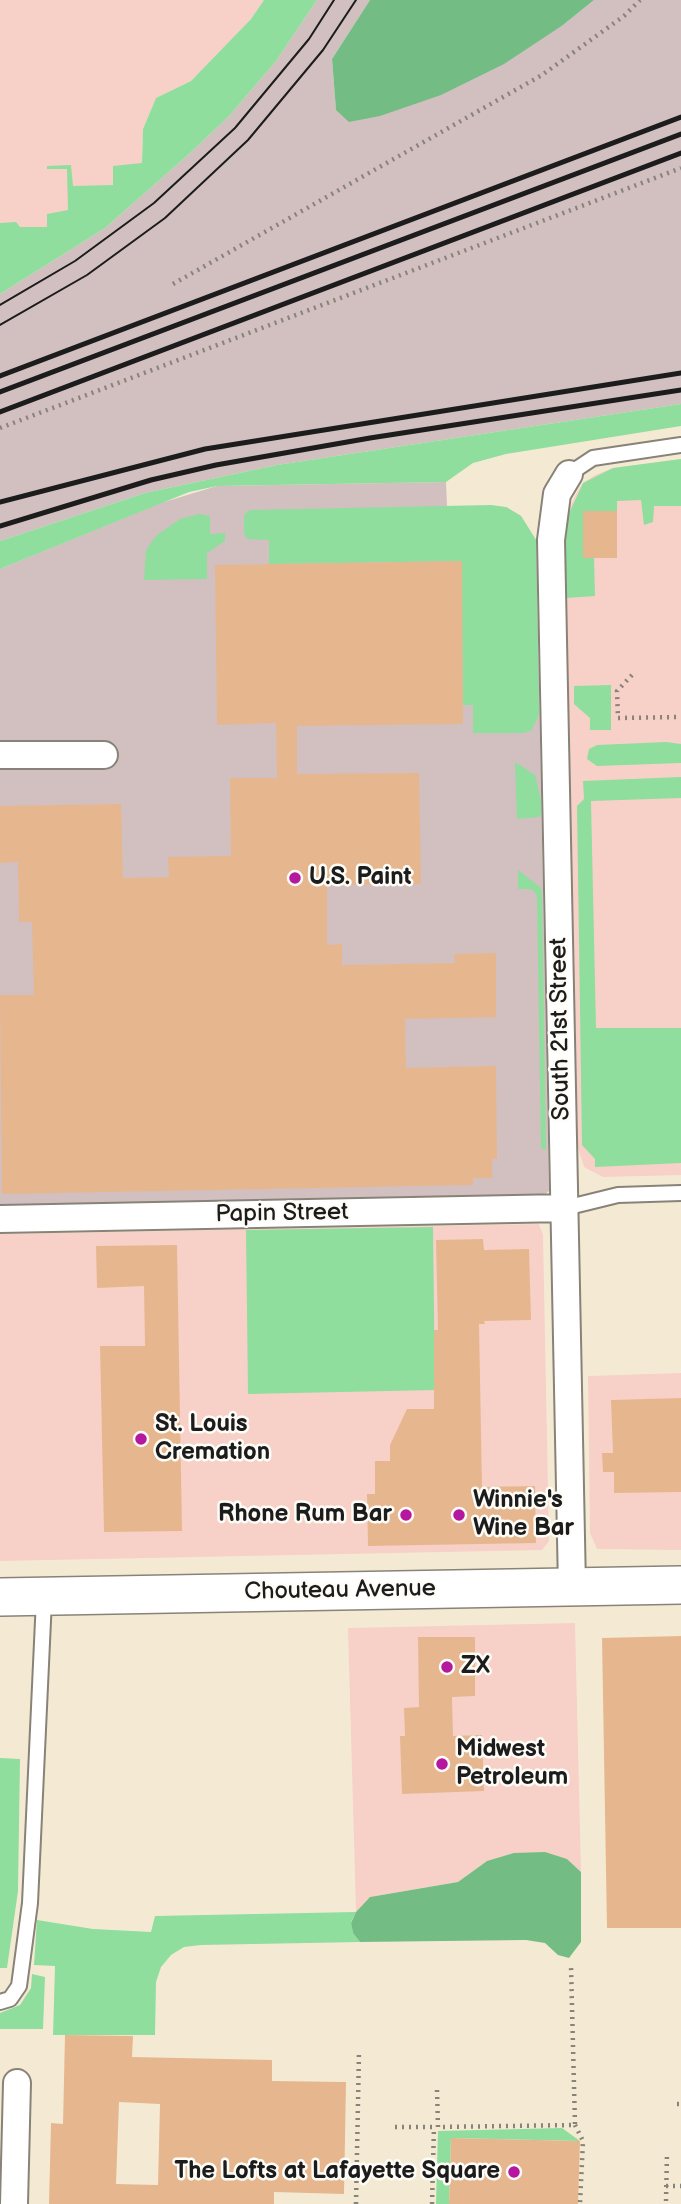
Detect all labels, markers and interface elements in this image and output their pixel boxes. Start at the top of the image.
place label: U.S. Paint [309,864,412,892]
marker: U.S. Paint [287,870,303,886]
street label: South 21st Street [545,937,577,1121]
street label: Papin Street [215,1198,349,1230]
place label: St. Louis Cremation [155,1411,270,1467]
marker: St. Louis Cremation [133,1431,149,1447]
place label: Winnie's Wine Bar [473,1487,574,1543]
place label: Rhone Rum Bar [218,1501,392,1529]
marker: Rhone Rum Bar [398,1507,414,1523]
marker: Winnie's Wine Bar [451,1507,467,1523]
street label: Chouteau Avenue [244,1575,436,1607]
place label: ZX [461,1653,490,1681]
marker: ZX [439,1659,455,1675]
place label: Midwest Petroleum [456,1736,568,1792]
marker: Midwest Petroleum [434,1756,450,1772]
place label: The Lofts at Lafayette Square [174,2158,500,2186]
marker: The Lofts at Lafayette Square [506,2164,522,2180]

